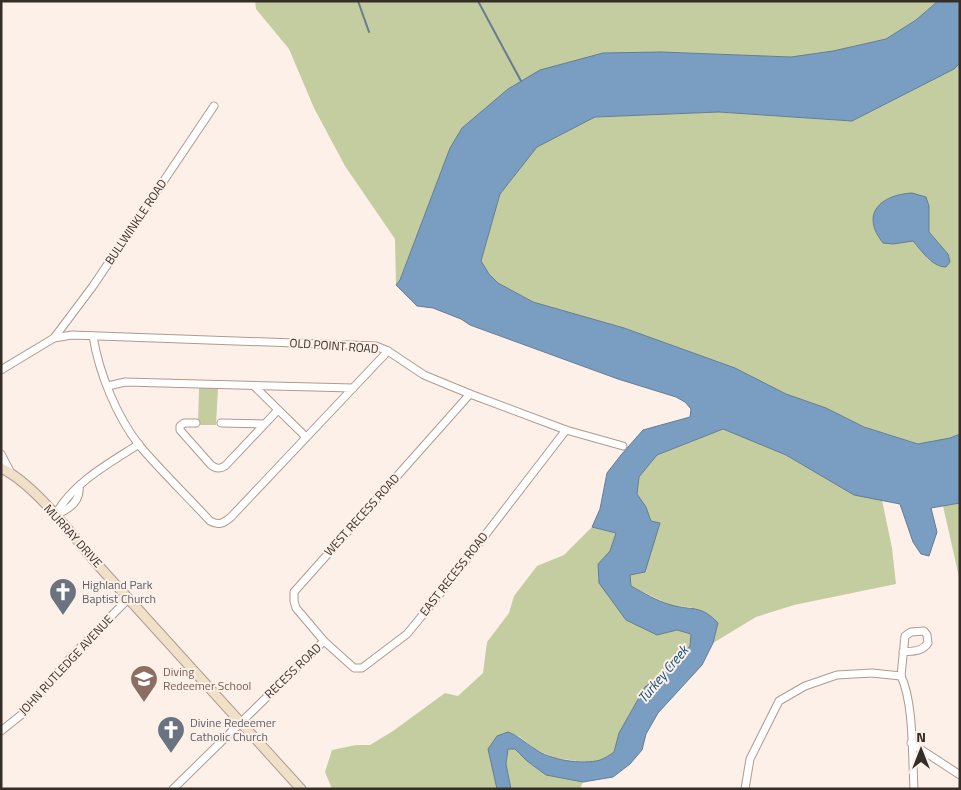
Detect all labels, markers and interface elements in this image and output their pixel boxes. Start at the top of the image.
street label: BULLWINKLE ROAD [100,175,171,268]
street label: OLD POINT ROAD [289,333,379,358]
street label: WEST RECESS ROAD [319,469,404,560]
street label: MURRAY DRIVE [40,500,107,572]
street label: EAST RECESS ROAD [415,527,493,620]
place label: Highland Park Baptist Church [82,575,156,608]
church icon: Highland Park Baptist Church [48,577,78,616]
street label: JOHN RUTLEDGE AVENUE [14,610,118,719]
street label: RECESS ROAD [260,638,326,703]
water label: Turkey Creek [632,639,694,707]
place label: Diving Redeemer School [163,662,251,695]
school or university icon: Diving Redeemer School [129,664,159,703]
place label: Divine Redeemer Catholic Church [190,713,276,746]
church icon: Divine Redeemer Catholic Church [156,715,186,754]
north arrow [896,725,946,775]
text: N [916,726,926,747]

